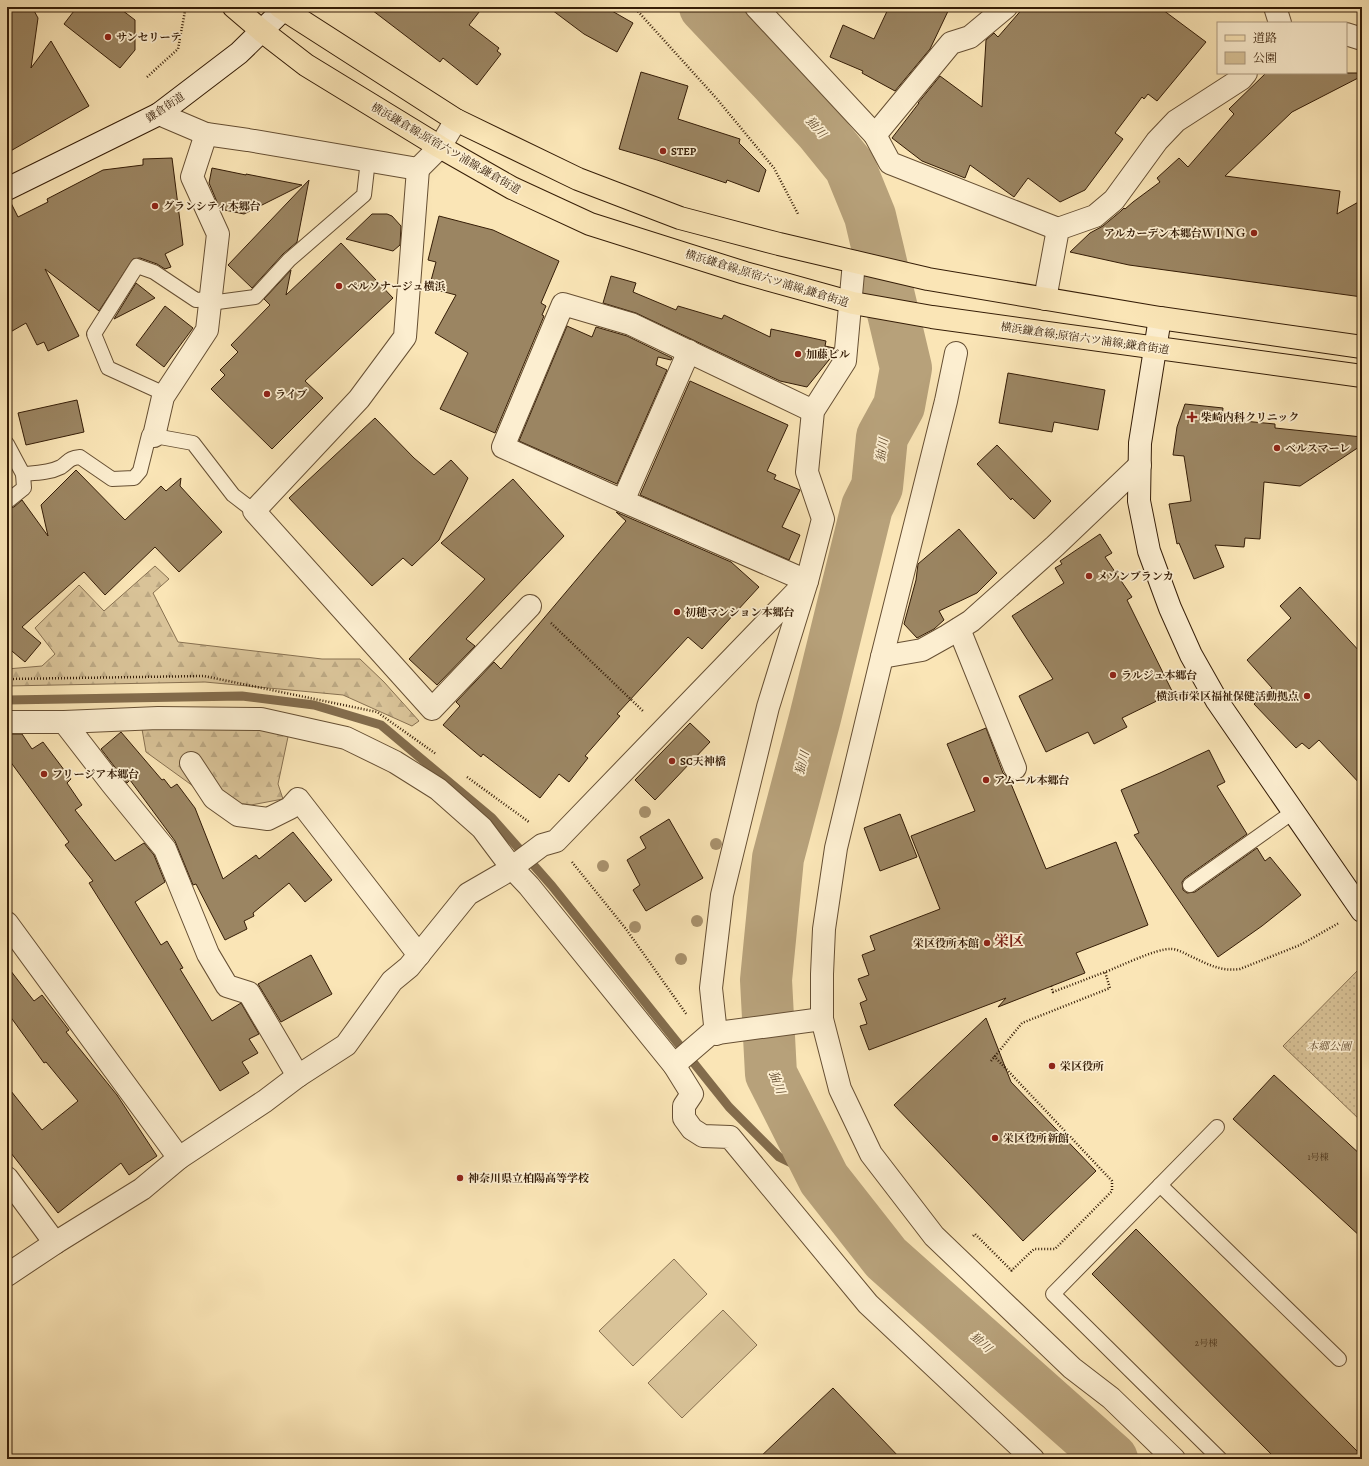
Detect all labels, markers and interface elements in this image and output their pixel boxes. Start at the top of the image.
legend [1217,22,1347,74]
place label: サンセリーテ [116,30,181,45]
text: 道路 [1253,30,1277,46]
marker: サンセリーテ [103,32,113,42]
text: 公園 [1253,50,1277,66]
street label: 鎌倉街道 [143,89,188,126]
street label: 横浜鎌倉線;原宿六ツ浦線;鎌倉街道 [368,99,523,197]
water label: 㹨川 [802,113,831,143]
place label: STEP [671,144,697,159]
marker: STEP [658,146,668,156]
place label: グランシティ本郷台 [163,199,261,214]
marker: グランシティ本郷台 [150,201,160,211]
place label: アルカーデン本郷台ＷＩＮＧ [1104,226,1246,241]
marker: アルカーデン本郷台ＷＩＮＧ [1249,228,1259,238]
street label: 横浜鎌倉線;原宿六ツ浦線;鎌倉街道 [683,246,850,311]
place label: ペルソナージュ横浜 [347,279,446,294]
marker: ペルソナージュ横浜 [334,281,344,291]
street label: 横浜鎌倉線;原宿六ツ浦線;鎌倉街道 [1000,319,1170,358]
place label: 加藤ビル [806,347,850,362]
marker: 加藤ビル [793,349,803,359]
place label: ライブ [275,387,307,402]
marker: ライブ [262,389,272,399]
place label: 柴崎内科クリニック [1201,410,1299,425]
marker: 柴崎内科クリニック [1186,411,1198,423]
water label: 㹨川 [872,435,892,463]
place label: ベルスマーレ [1285,441,1350,456]
marker: ベルスマーレ [1272,443,1282,453]
place label: メゾンブランカ [1097,569,1174,584]
marker: メゾンブランカ [1084,571,1094,581]
place label: 初穂マンション本郷台 [685,605,795,620]
marker: 初穂マンション本郷台 [672,607,682,617]
place label: ラルジュ本郷台 [1121,668,1197,683]
marker: ラルジュ本郷台 [1108,670,1118,680]
place label: 横浜市栄区福祉保健活動拠点 [1156,689,1299,704]
marker: 横浜市栄区福祉保健活動拠点 [1302,691,1312,701]
water label: 㹨川 [791,747,813,777]
place label: SC天神橋 [680,754,726,769]
marker: SC天神橋 [667,756,677,766]
place label: フリージア本郷台 [52,767,139,782]
marker: フリージア本郷台 [39,769,49,779]
place label: アムール本郷台 [994,773,1069,788]
marker: アムール本郷台 [981,775,991,785]
district label: 栄区 [994,931,1024,951]
place label: 栄区役所本館 [913,936,979,951]
marker: 栄区役所本館 [982,938,992,948]
park label: 本郷公園 [1307,1039,1353,1054]
place label: 栄区役所 [1060,1059,1104,1074]
marker: 栄区役所 [1047,1061,1057,1071]
water label: 㹨川 [765,1068,789,1098]
place label: 栄区役所新館 [1003,1131,1069,1146]
marker: 栄区役所新館 [990,1133,1000,1143]
house number: 1号棟 [1307,1151,1329,1163]
place label: 神奈川県立柏陽高等学校 [468,1171,589,1186]
marker: 神奈川県立柏陽高等学校 [455,1173,465,1183]
water label: 㹨川 [967,1328,997,1357]
house number: 2号棟 [1195,1337,1217,1349]

